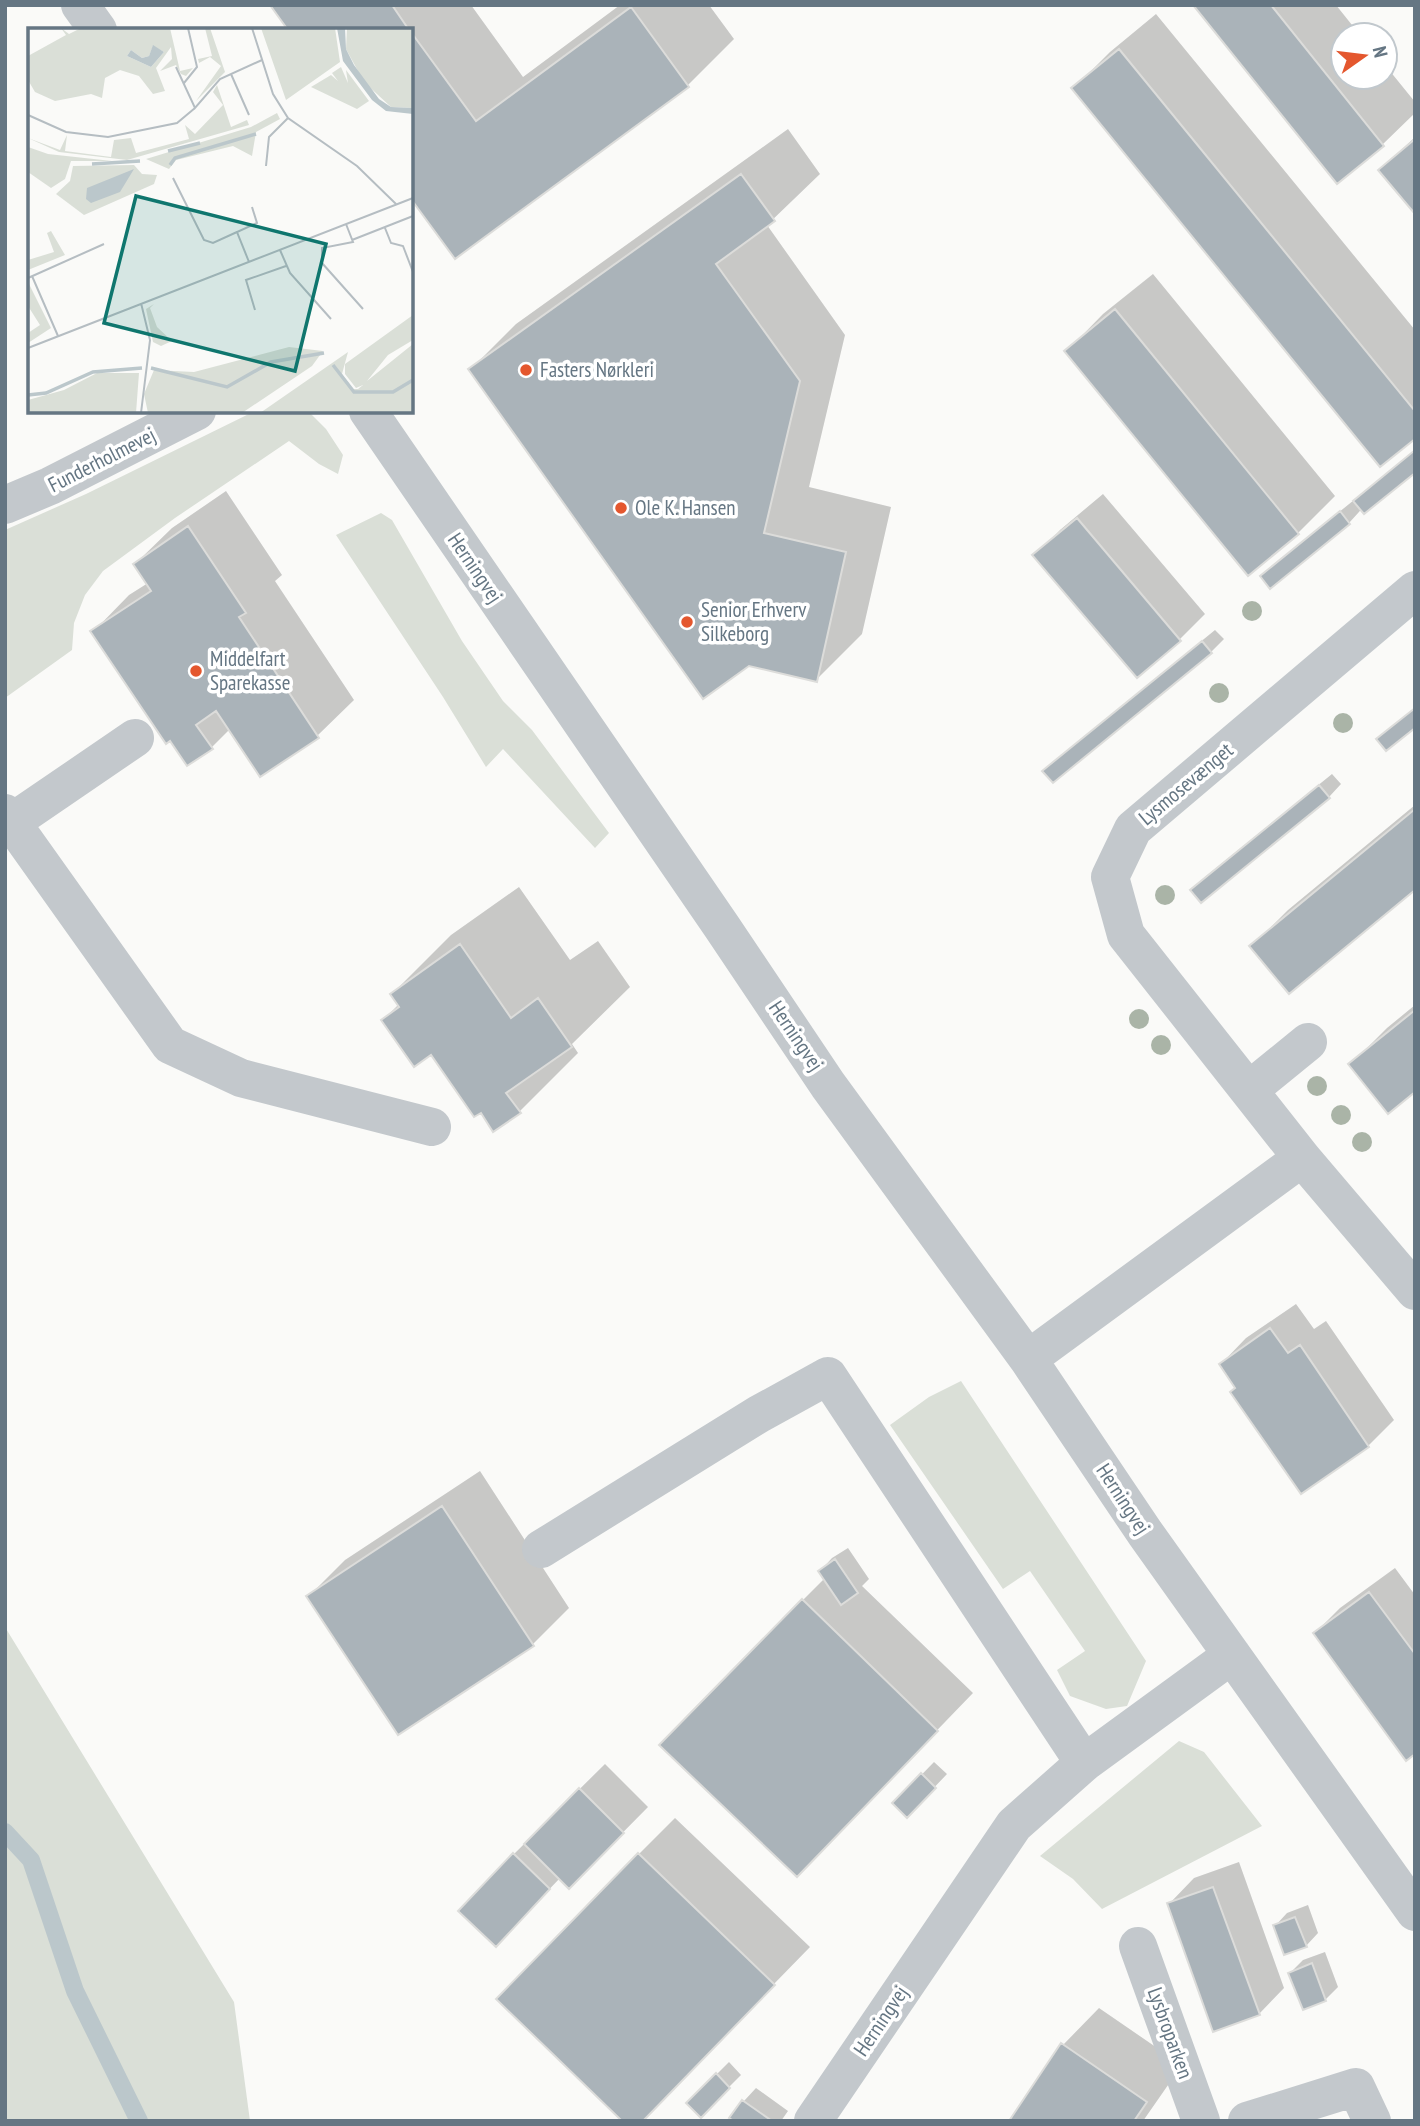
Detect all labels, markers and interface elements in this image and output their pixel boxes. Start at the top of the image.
north arrow [1329,21,1399,91]
inset map [28,28,413,413]
text: N [1368,44,1393,60]
place label: Fasters Nørkleri [540,356,654,383]
marker: Fasters Nørkleri [518,362,534,378]
street label: Funderholmevej [43,421,160,498]
place label: Ole K. Hansen [635,494,736,521]
marker: Ole K. Hansen [613,500,629,516]
street label: Herningvej [442,527,509,608]
place label: Senior Erhverv Silkeborg [701,596,807,647]
marker: Senior Erhverv Silkeborg [679,614,695,630]
place label: Middelfart Sparekasse [210,645,290,696]
marker: Middelfart Sparekasse [188,663,204,679]
street label: Lysmosevænget [1133,736,1238,831]
street label: Herningvej [763,995,830,1076]
street label: Herningvej [1091,1458,1156,1539]
street label: Herningvej [847,1980,914,2061]
street label: Lysbroparken [1142,1984,1199,2082]

